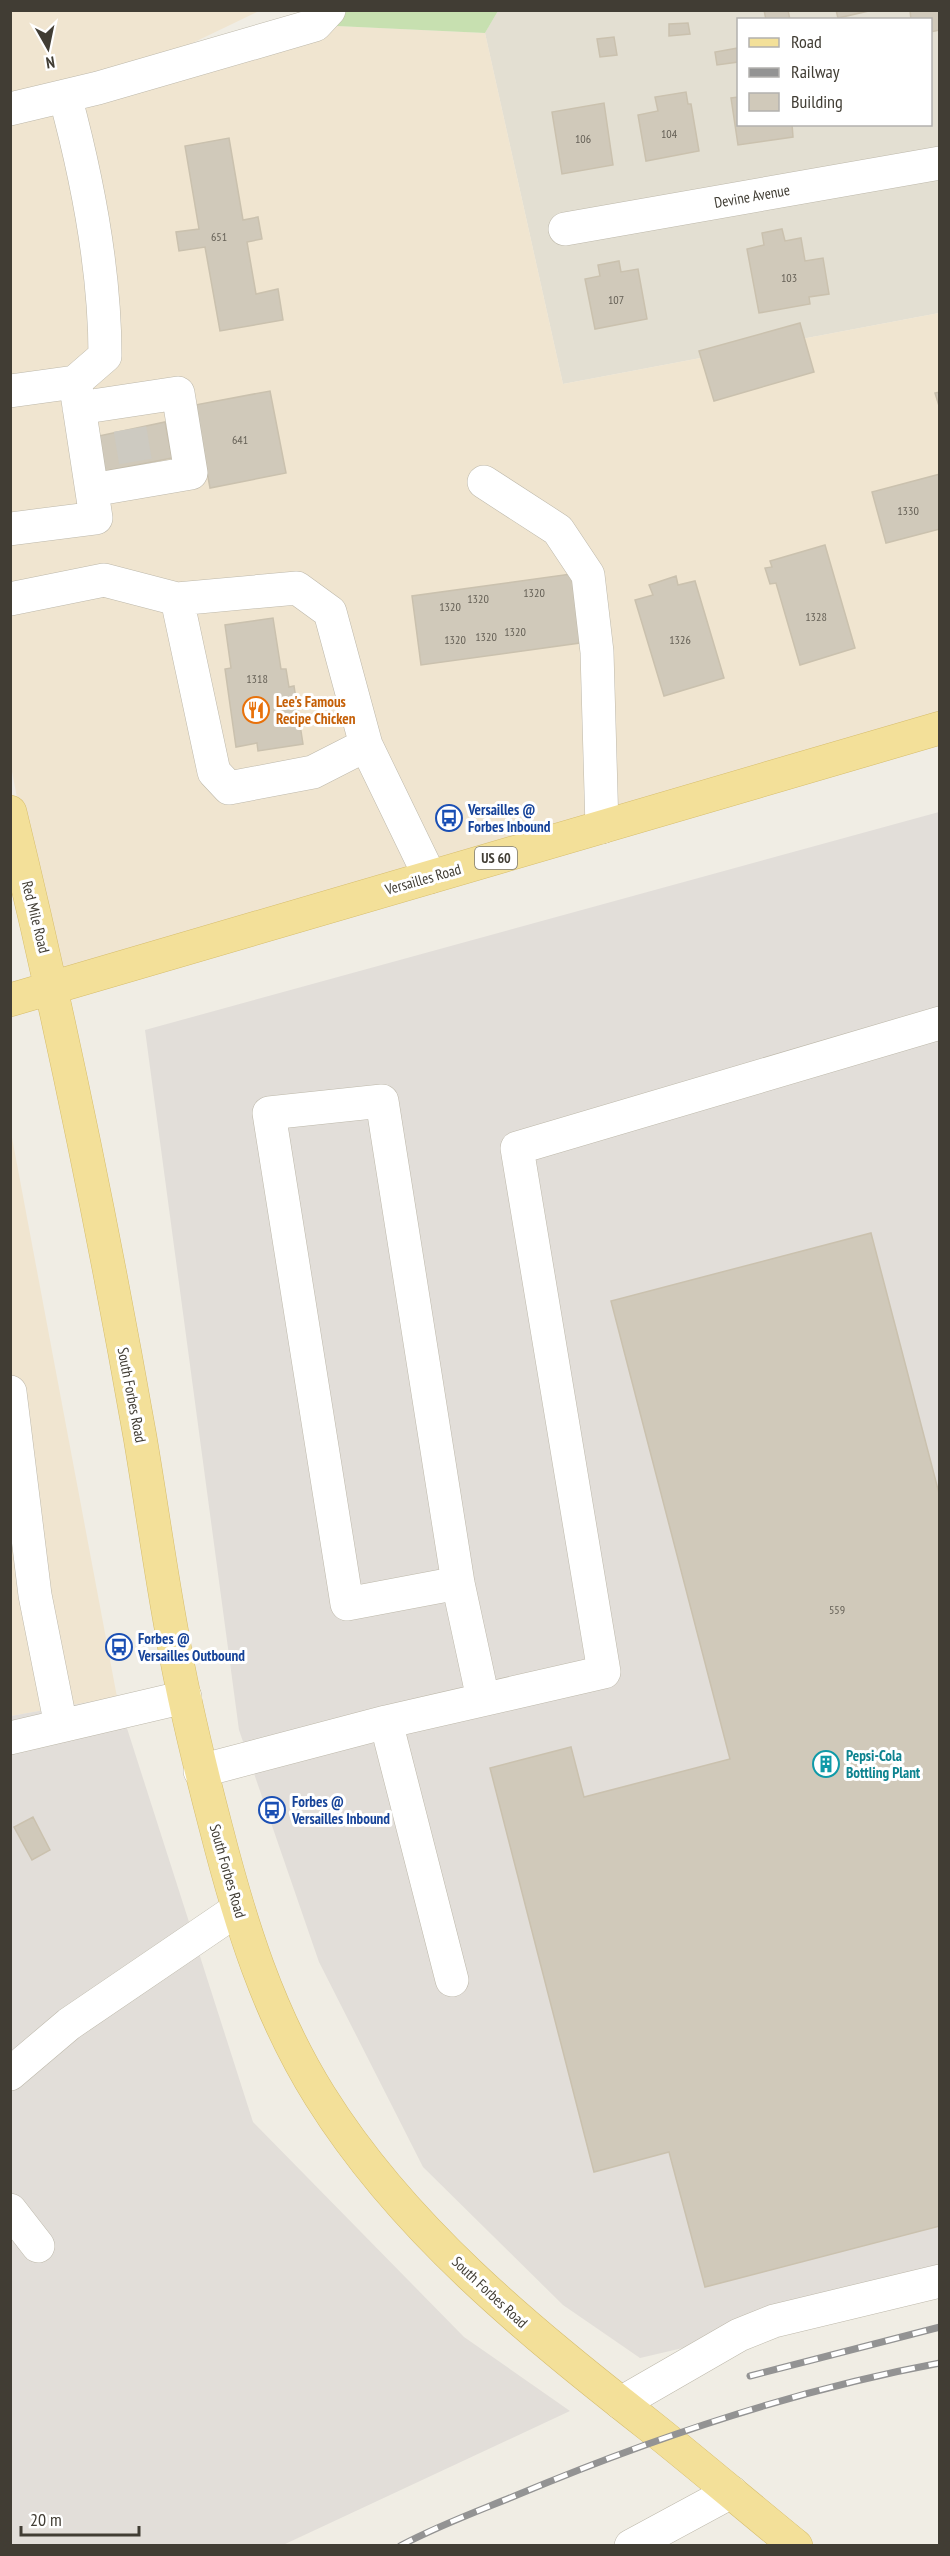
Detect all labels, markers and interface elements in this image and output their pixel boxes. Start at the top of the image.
north arrow [18,18,78,78]
legend [737,18,932,126]
text: Road [791,30,822,53]
text: N [45,52,56,73]
text: Railway [791,60,840,83]
text: Building [791,90,843,113]
house number: 104 [661,126,678,141]
house number: 106 [575,131,591,146]
street label: Devine Avenue [713,180,791,212]
house number: 651 [211,229,227,244]
house number: 103 [781,270,797,285]
house number: 107 [608,292,624,307]
house number: 641 [232,432,248,447]
house number: 1330 [897,503,919,518]
house number: 1320 [523,585,545,600]
house number: 1320 [467,591,489,606]
house number: 1320 [439,599,461,614]
house number: 1328 [805,609,827,624]
house number: 1320 [504,624,526,639]
house number: 1320 [475,629,497,644]
house number: 1320 [444,632,466,647]
house number: 1326 [669,632,691,647]
house number: 1318 [246,671,268,686]
place label: Lee's Famous Recipe Chicken [276,692,356,728]
restaurant icon: Lee's Famous Recipe Chicken [241,695,271,725]
place label: Versailles @ Forbes Inbound [467,800,551,836]
bus stop icon: Versailles @ Forbes Inbound [434,803,464,833]
road number: US 60 [475,847,517,869]
street label: Versailles Road [382,859,463,899]
street label: Red Mile Road [18,879,54,955]
street label: South Forbes Road [113,1346,151,1444]
house number: 559 [829,1602,845,1617]
place label: Forbes @ Versailles Outbound [137,1629,245,1665]
bus stop icon: Forbes @ Versailles Outbound [104,1632,134,1662]
place label: Pepsi-Cola Bottling Plant [846,1746,921,1782]
building icon: Pepsi-Cola Bottling Plant [811,1749,841,1779]
place label: Forbes @ Versailles Inbound [291,1792,390,1828]
bus stop icon: Forbes @ Versailles Inbound [257,1795,287,1825]
street label: South Forbes Road [206,1822,250,1920]
street label: South Forbes Road [448,2252,532,2332]
scale bar [21,2499,140,2537]
text: 20 m [30,2508,62,2531]

